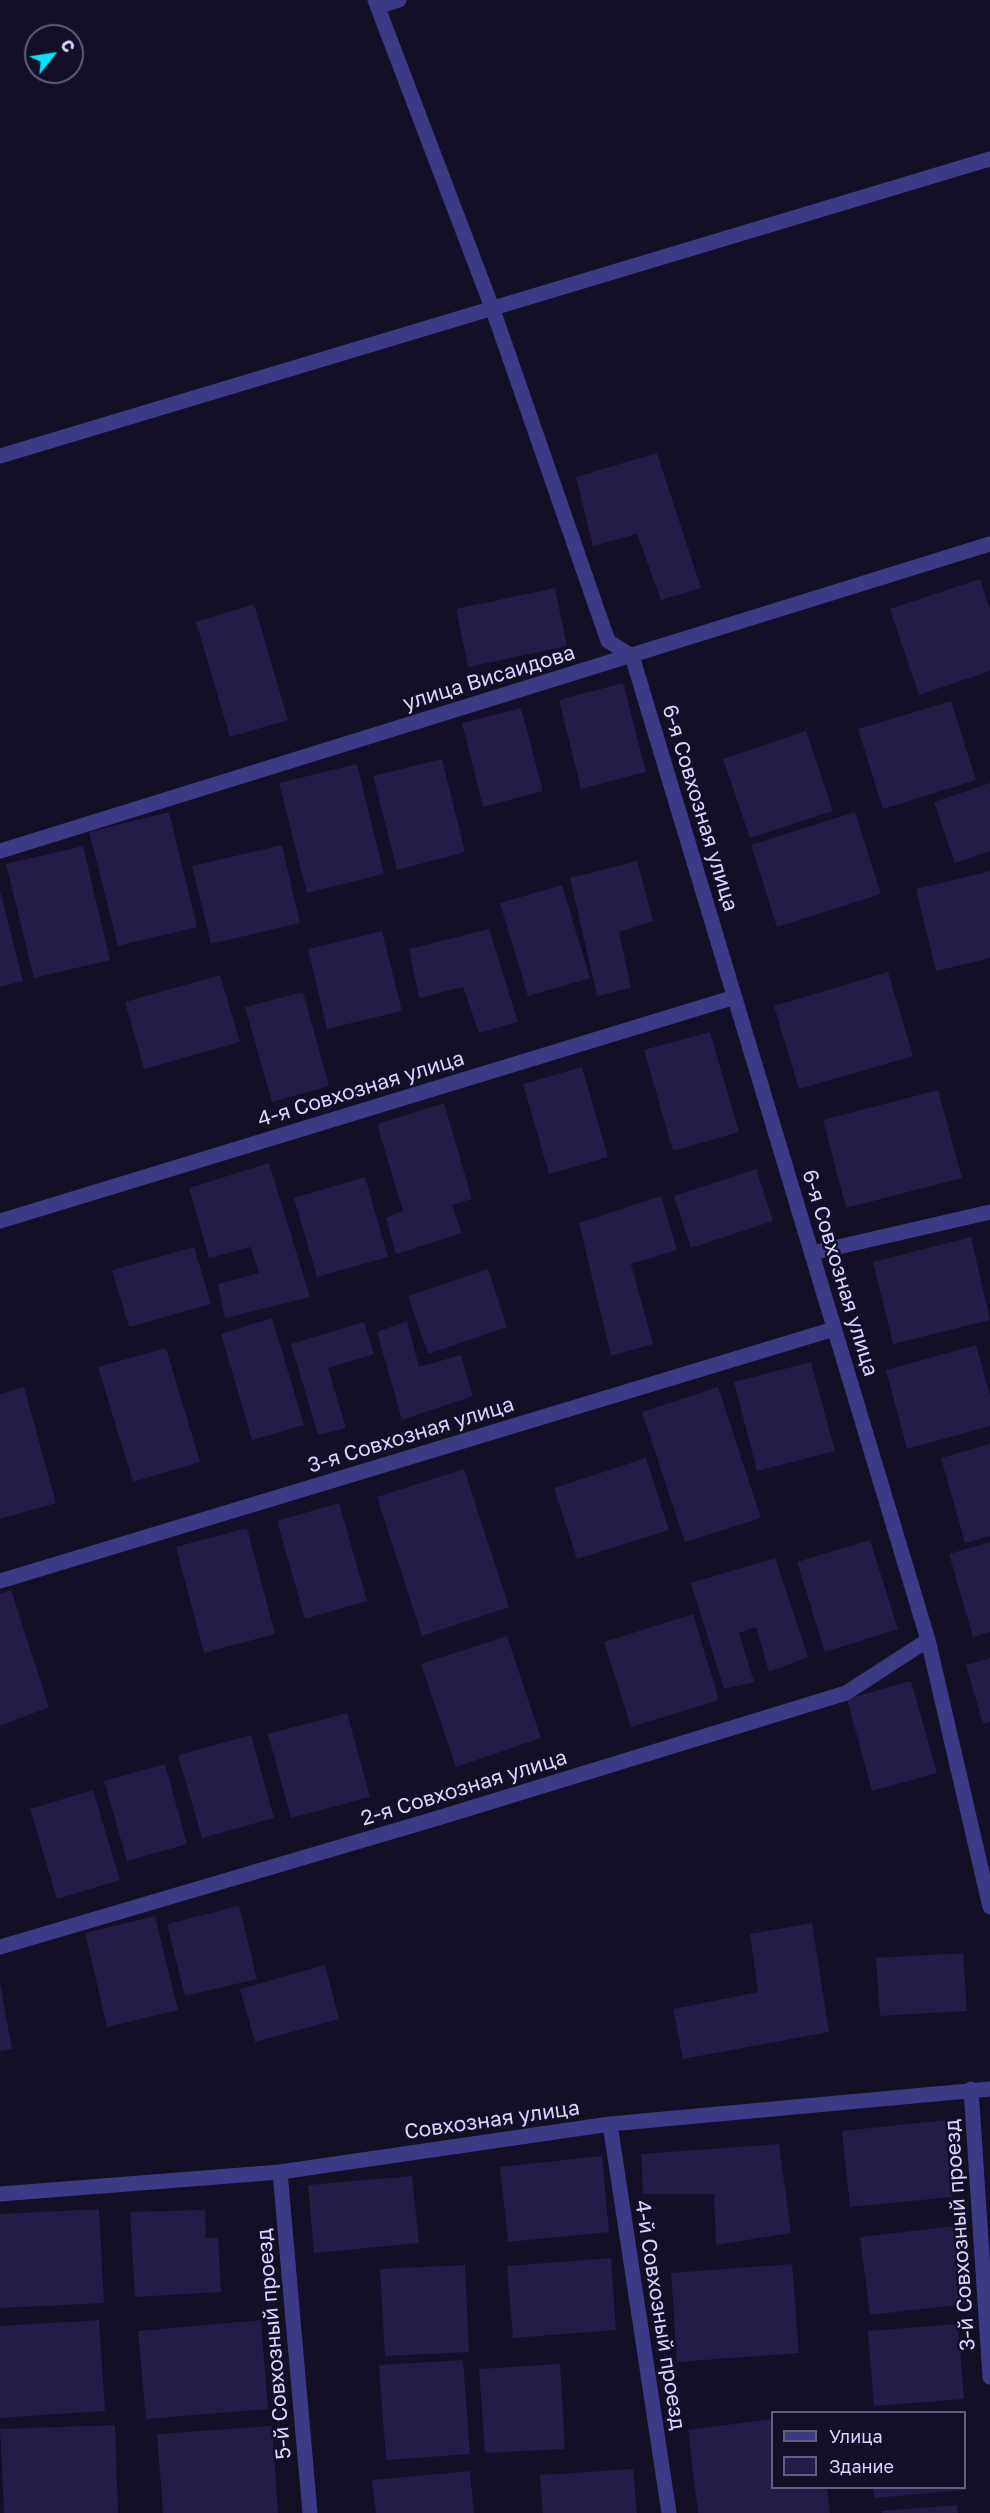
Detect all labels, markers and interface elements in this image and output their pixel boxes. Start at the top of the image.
north arrow [24,24,84,84]
text: С [56,36,79,56]
street label: улица Висаидова [400,640,578,716]
street label: 6-я Совхозная улица [657,702,743,914]
street label: 4-я Совхозная улица [255,1046,467,1132]
street label: 6-я Совхозная улица [797,1167,883,1379]
street label: 3-я Совхозная улица [305,1392,517,1478]
street label: 2-я Совхозная улица [358,1745,570,1831]
street label: Совхозная улица [403,2095,581,2145]
street label: 3-й Совхозный проезд [939,2118,981,2352]
street label: 4-й Совхозный проезд [629,2198,691,2432]
street label: 5-й Совхозный проезд [251,2227,297,2461]
legend [771,2411,966,2489]
text: Улица [829,2425,883,2447]
text: Здание [829,2455,894,2477]

